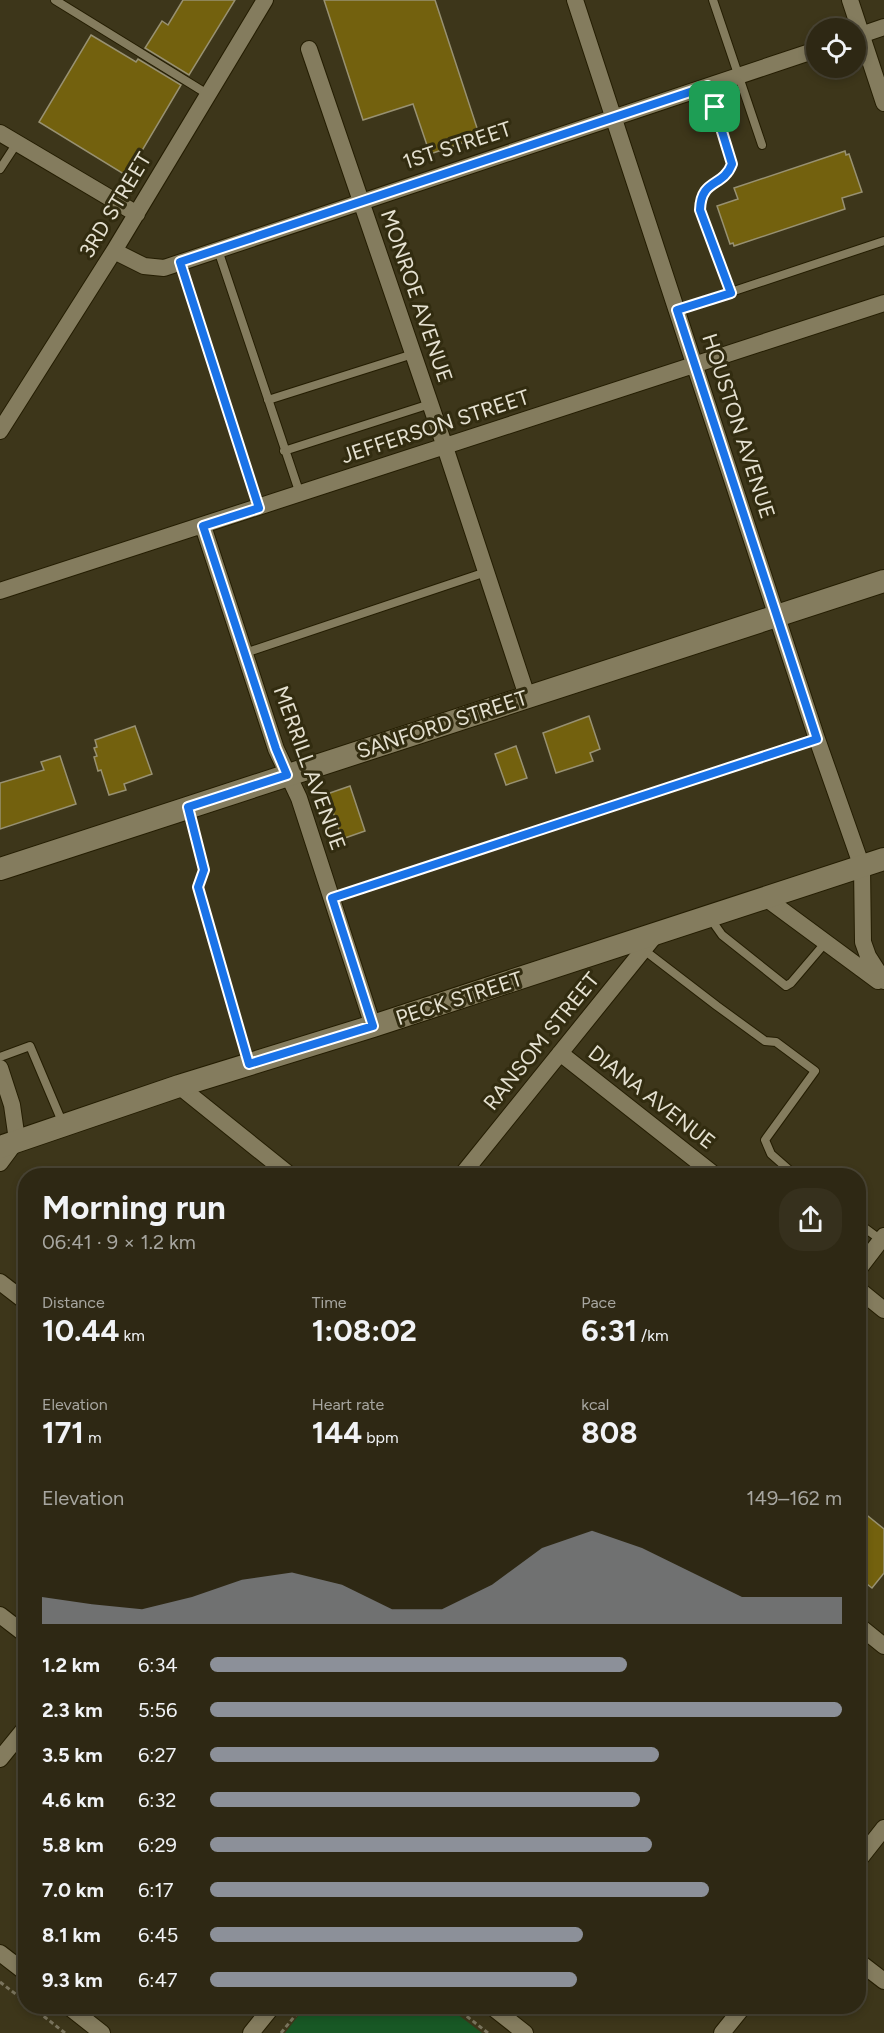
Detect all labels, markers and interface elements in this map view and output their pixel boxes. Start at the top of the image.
map controls [806,18,866,78]
button: locate [806,18,866,78]
pin [689,81,740,132]
icon: arrive [698,90,731,123]
street label: 1ST STREET [400,116,515,174]
street label: 3RD STREET [74,148,156,262]
street label: MONROE AVENUE [376,206,458,386]
street label: HOUSTON AVENUE [697,330,781,522]
street label: JEFFERSON STREET [338,384,533,468]
street label: MERRILL AVENUE [269,682,351,854]
street label: SANFORD STREET [354,684,531,763]
street label: PECK STREET [392,966,526,1030]
street label: RANSOM STREET [478,967,604,1115]
street label: DIANA AVENUE [584,1040,720,1154]
text: Morning run [42,1188,226,1227]
button: share [779,1188,842,1251]
text: 06:41 · 9 × 1.2 km [42,1230,196,1254]
text: Distance [42,1293,105,1312]
text: Time [312,1293,347,1312]
text: Pace [581,1293,616,1312]
text: 10.44 [42,1312,120,1349]
text: 1:08:02 [312,1312,417,1349]
text: 6:31 [581,1312,637,1349]
text: km [120,1326,145,1345]
text: /km [637,1326,669,1345]
text: Elevation [42,1395,108,1414]
text: Heart rate [312,1395,384,1414]
text: kcal [581,1395,609,1414]
text: 171 [42,1414,84,1451]
text: 144 [312,1414,362,1451]
text: 808 [581,1414,638,1451]
text: m [84,1428,102,1447]
text: bpm [362,1428,399,1447]
text: Elevation [42,1486,124,1510]
text: 149–162 m [746,1486,842,1510]
text: 1.2 km [42,1653,100,1677]
text: 6:34 [138,1653,178,1677]
text: 2.3 km [42,1698,103,1722]
text: 5:56 [138,1698,177,1722]
text: 3.5 km [42,1743,103,1767]
text: 6:27 [138,1743,176,1767]
text: 4.6 km [42,1788,104,1812]
text: 6:32 [138,1788,176,1812]
text: 5.8 km [42,1833,104,1857]
text: 6:29 [138,1833,177,1857]
text: 7.0 km [42,1878,104,1902]
text: 6:17 [138,1878,173,1902]
text: 8.1 km [42,1923,101,1947]
text: 6:45 [138,1923,178,1947]
text: 9.3 km [42,1968,103,1992]
text: 6:47 [138,1968,178,1992]

